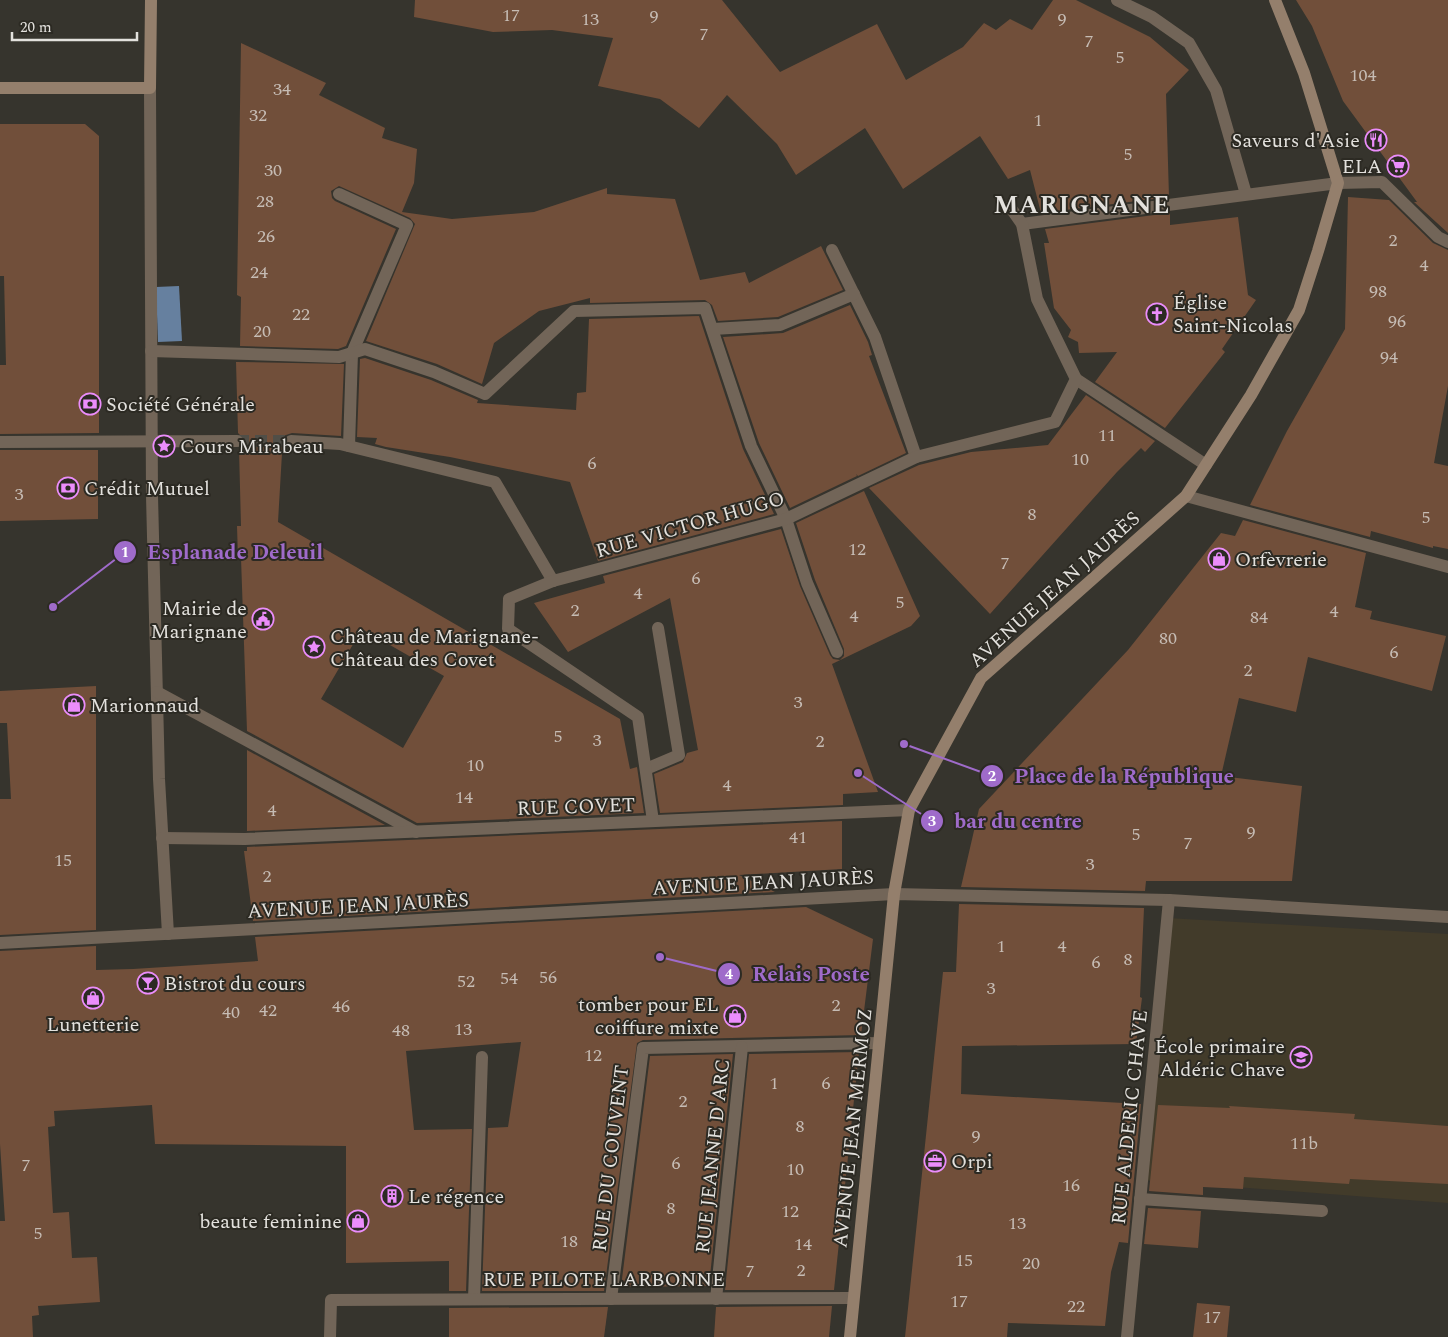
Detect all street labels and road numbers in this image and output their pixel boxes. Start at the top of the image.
street label: RUE VICTOR HUGO [592,484,788,566]
street label: AVENUE JEAN JAURÈS [962,504,1147,675]
street label: RUE COVET [516,790,636,824]
street label: AVENUE JEAN JAURÈS [651,862,875,904]
street label: AVENUE JEAN JAURÈS [246,885,470,927]
street label: AVENUE JEAN MERMOZ [825,1007,880,1249]
street label: RUE ALDERIC CHAVE [1104,1008,1156,1226]
street label: RUE JEANNE D'ARC [688,1057,738,1255]
street label: RUE DU COUVENT [585,1063,637,1253]
street label: RUE PILOTE LARBONNE [483,1265,725,1295]

